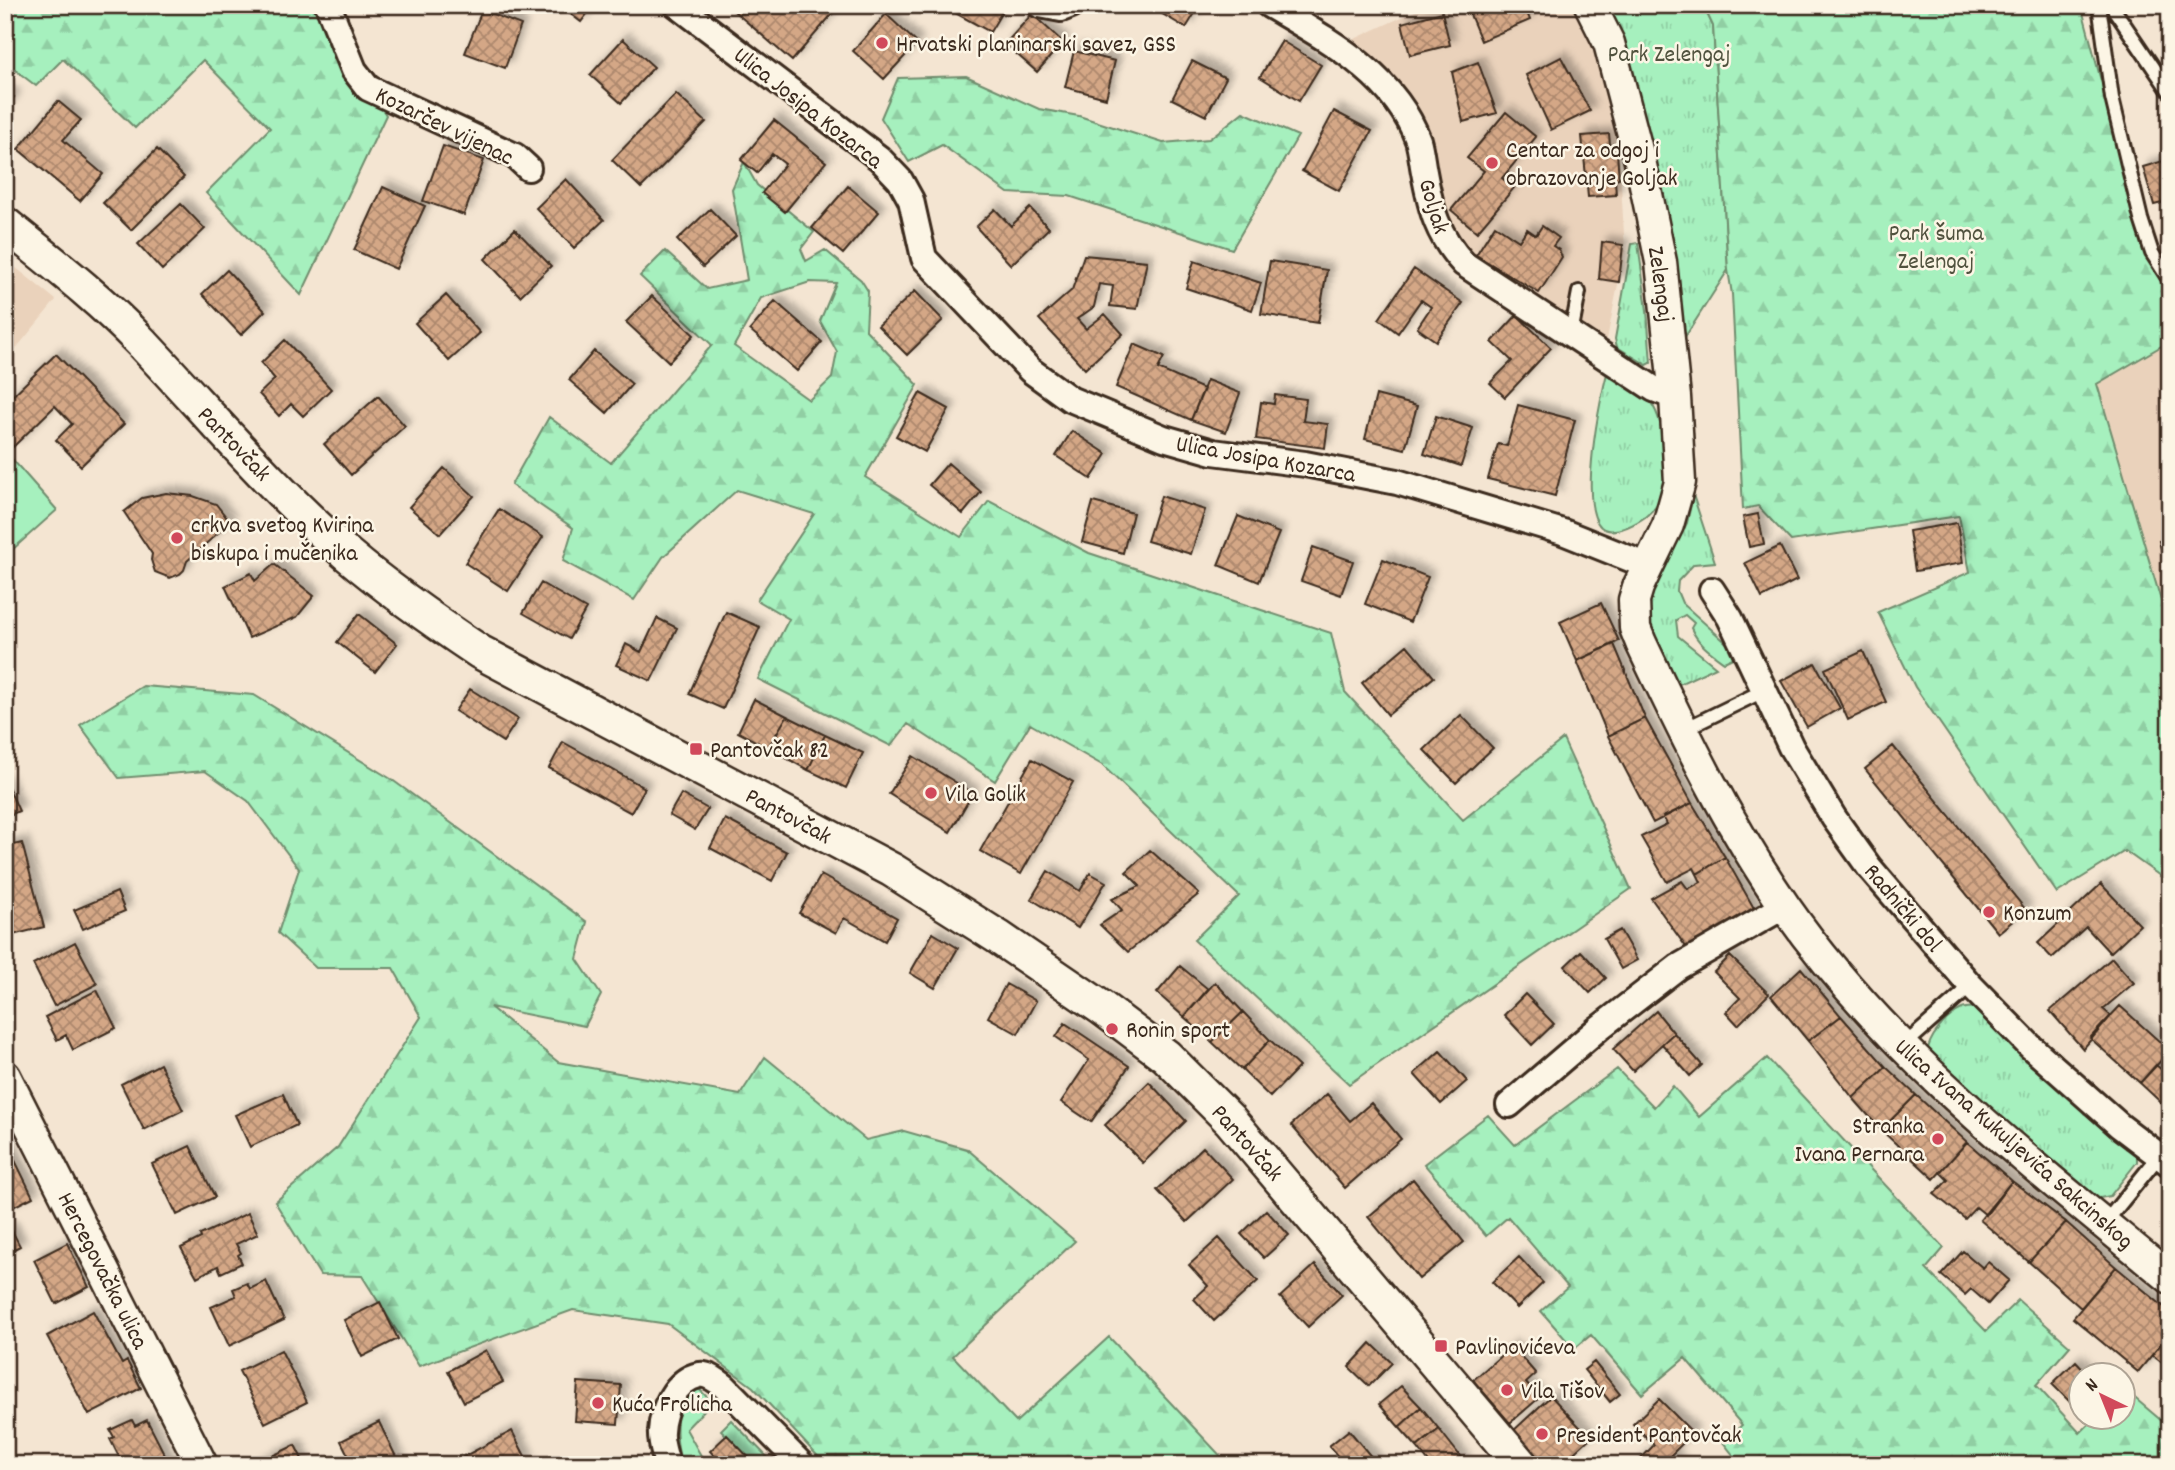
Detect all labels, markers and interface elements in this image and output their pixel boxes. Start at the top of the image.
place label: Hrvatski planinarski savez, GSS [896,29,1176,63]
marker: Hrvatski planinarski savez, GSS [874,35,890,51]
park label: Park Zelengaj [1608,39,1730,73]
street label: Ulica Josipa Kozarca [725,40,890,179]
street label: Kozarčev vijenac [369,80,519,176]
place label: Centar za odgoj i obrazovanje Goljak [1506,135,1678,197]
marker: Centar za odgoj i obrazovanje Goljak [1484,155,1500,171]
street label: Goljak [1408,175,1457,239]
park label: Park šuma Zelengaj [1889,218,1984,280]
street label: Zelengaj [1637,244,1681,325]
street label: Pantovčak [188,400,278,491]
street label: Ulica Josipa Kozarca [1173,428,1359,494]
place label: crkva svetog Kvirina biskupa i mučenika [191,510,374,572]
marker: crkva svetog Kvirina biskupa i mučenika [169,530,185,546]
place label: Pantovčak 82 [710,735,829,769]
marker: Pantovčak 82 [688,741,704,757]
place label: Vila Golik [945,779,1026,813]
street label: Pantovčak [738,781,837,855]
marker: Vila Golik [923,785,939,801]
street label: Radnički dol [1854,857,1949,961]
place label: Konzum [2003,898,2072,932]
marker: Konzum [1981,904,1997,920]
place label: Ronin sport [1126,1015,1230,1049]
marker: Ronin sport [1104,1021,1120,1037]
street label: Ulica Ivana Kukuljevića Sakcinskog [1886,1032,2140,1259]
street label: Pantovčak [1202,1098,1290,1190]
place label: Stranka Ivana Pernara [1795,1111,1925,1173]
marker: Stranka Ivana Pernara [1930,1131,1946,1147]
street label: Hercegovačka ulica [47,1187,156,1356]
place label: Pavlinovićeva [1455,1332,1576,1366]
marker: Pavlinovićeva [1433,1338,1449,1354]
north arrow [2066,1362,2136,1432]
text: N [2080,1373,2105,1399]
place label: Vila Tišov [1521,1376,1604,1410]
marker: Vila Tišov [1499,1382,1515,1398]
place label: Kuća Frolicha [612,1389,733,1423]
marker: Kuća Frolicha [590,1395,606,1411]
place label: President Pantovčak [1556,1420,1742,1454]
marker: President Pantovčak [1534,1426,1550,1442]

